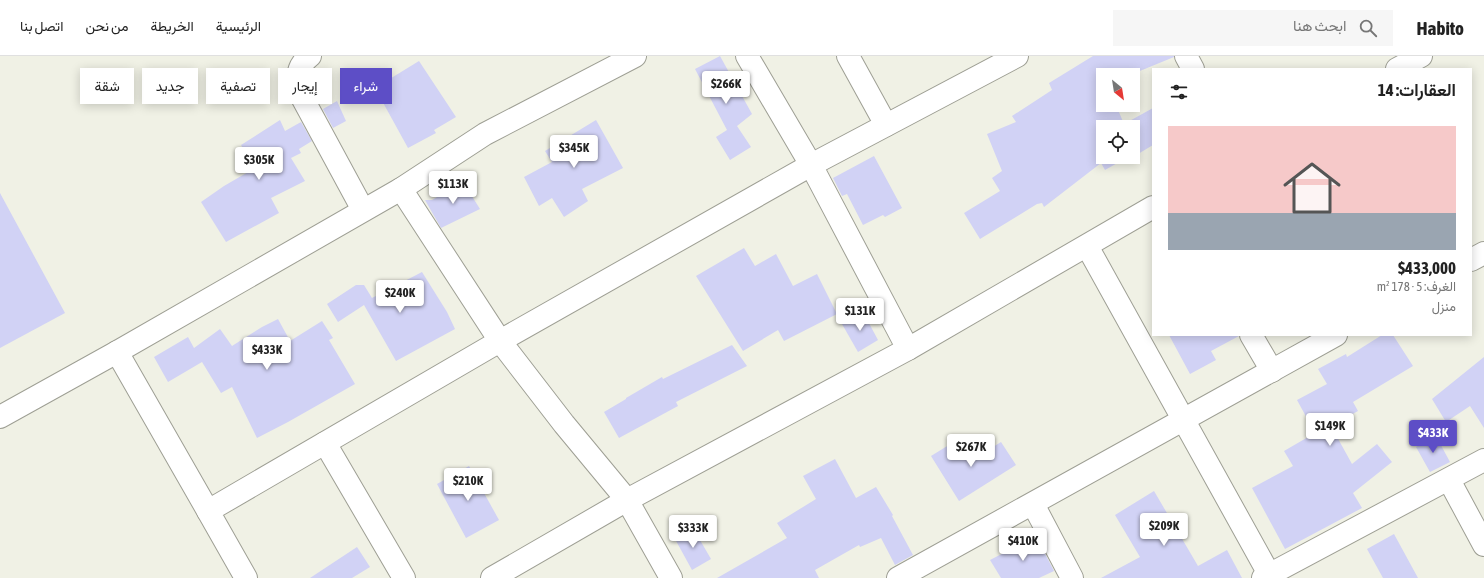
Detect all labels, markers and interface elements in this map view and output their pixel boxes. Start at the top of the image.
search box [1113,10,1393,46]
text: ابحث هنا [1293,17,1347,34]
icon: search [1357,17,1379,39]
text: Habito [1417,17,1464,39]
text: اتصل بنا [20,18,63,34]
text: من نحن [85,18,129,34]
text: الخريطة [151,18,194,34]
text: الرئيسية [216,18,261,34]
chip: شقة [80,68,134,104]
chip: جديد [142,68,198,104]
chip: تصفية [206,68,270,104]
chip: إيجار [278,68,332,104]
chip: شراء [340,68,392,104]
north arrow [1096,68,1140,112]
map controls [1096,68,1140,164]
pin: $266K [698,71,754,105]
text: $266K [711,76,741,91]
text: العقارات: 14 [1378,80,1456,100]
icon: filters [1168,81,1190,103]
button: locate [1096,120,1140,164]
pin: $345K [546,135,602,169]
text: $345K [559,140,589,155]
pin: $305K [231,147,287,181]
text: $305K [244,152,274,167]
icon: home [1276,152,1348,224]
pin: $113K [425,171,481,205]
text: $113K [438,176,468,191]
text: $433,000 [1398,258,1456,278]
text: الغرف: 5 · 178 m² [1377,279,1456,294]
pin: $240K [372,280,428,314]
text: $240K [385,285,415,300]
pin: $131K [832,298,888,332]
text: منزل [1432,299,1456,314]
text: $131K [845,303,875,318]
pin: $433K [239,337,295,371]
text: $433K [252,342,282,357]
pin: $149K [1302,413,1358,447]
text: $149K [1315,418,1345,433]
pin: $433K [1405,420,1461,454]
text: $433K [1418,425,1448,440]
pin: $267K [943,434,999,468]
text: $267K [956,439,986,454]
pin: $210K [440,468,496,502]
text: $210K [453,473,483,488]
pin: $209K [1136,513,1192,547]
pin: $333K [665,515,721,549]
text: $209K [1149,518,1179,533]
text: $333K [678,520,708,535]
pin: $410K [995,528,1051,562]
text: $410K [1008,533,1038,548]

